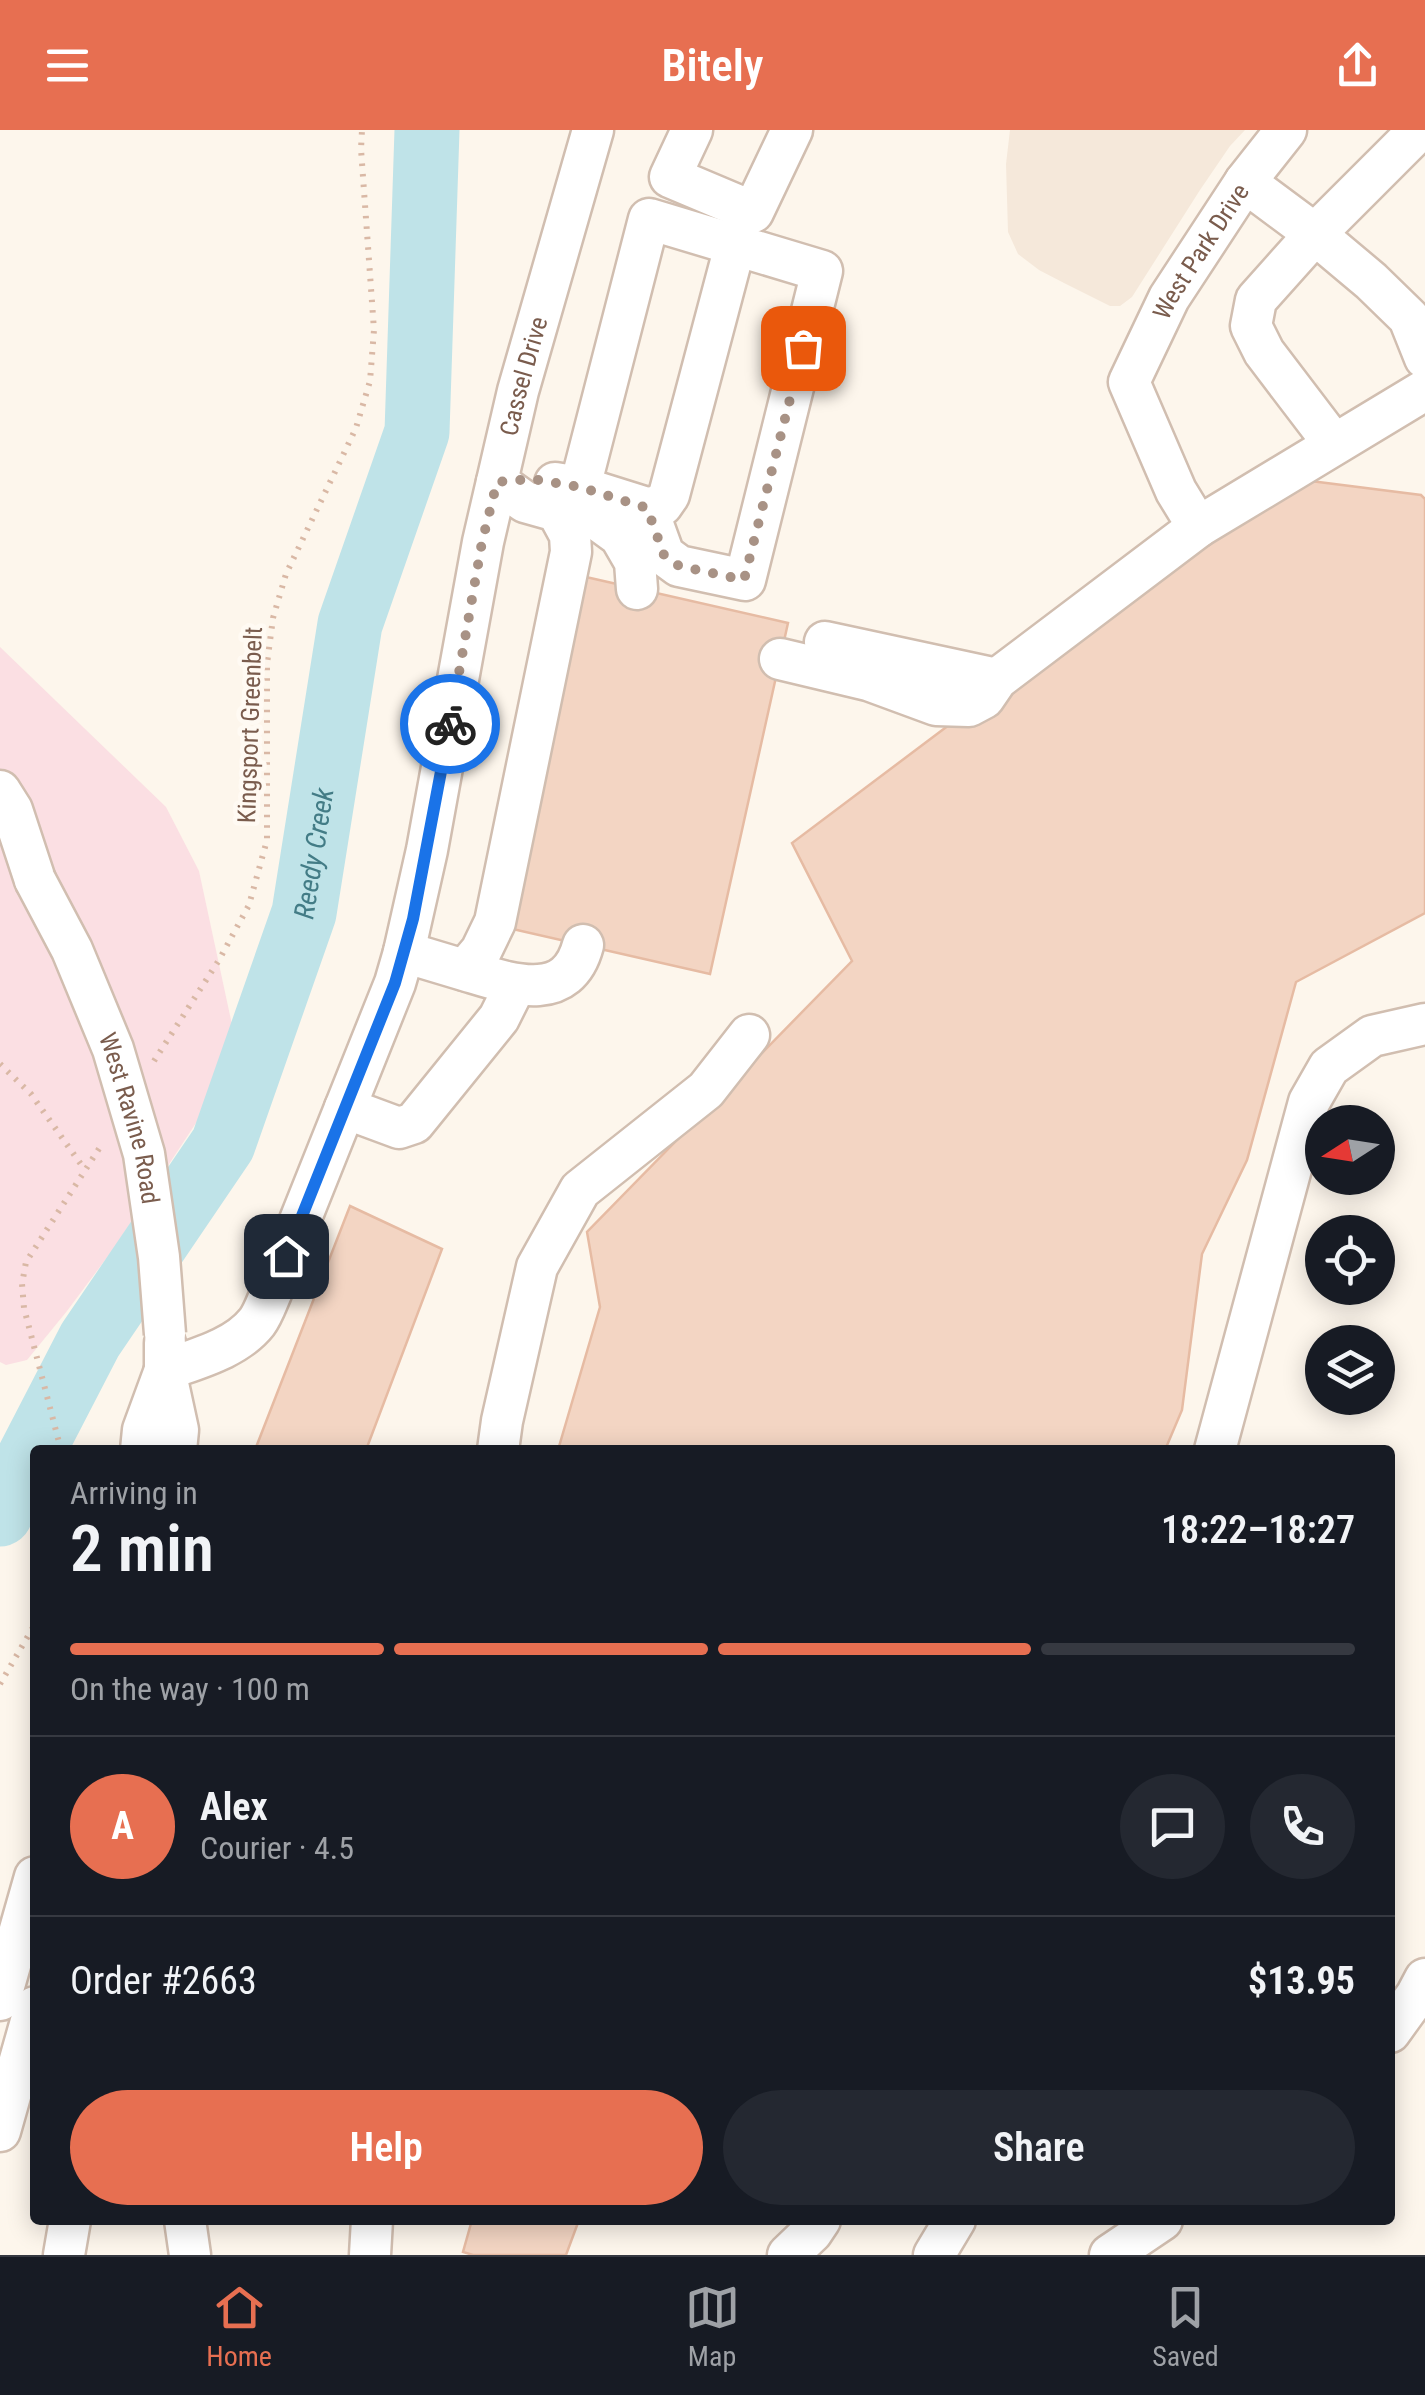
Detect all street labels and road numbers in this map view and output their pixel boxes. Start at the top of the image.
street label: West Park Drive [1147,178,1254,324]
street label: Cassel Drive [494,313,553,438]
street label: Kingsport Greenbelt [232,626,268,824]
street label: West Ravine Road [93,1028,166,1206]

